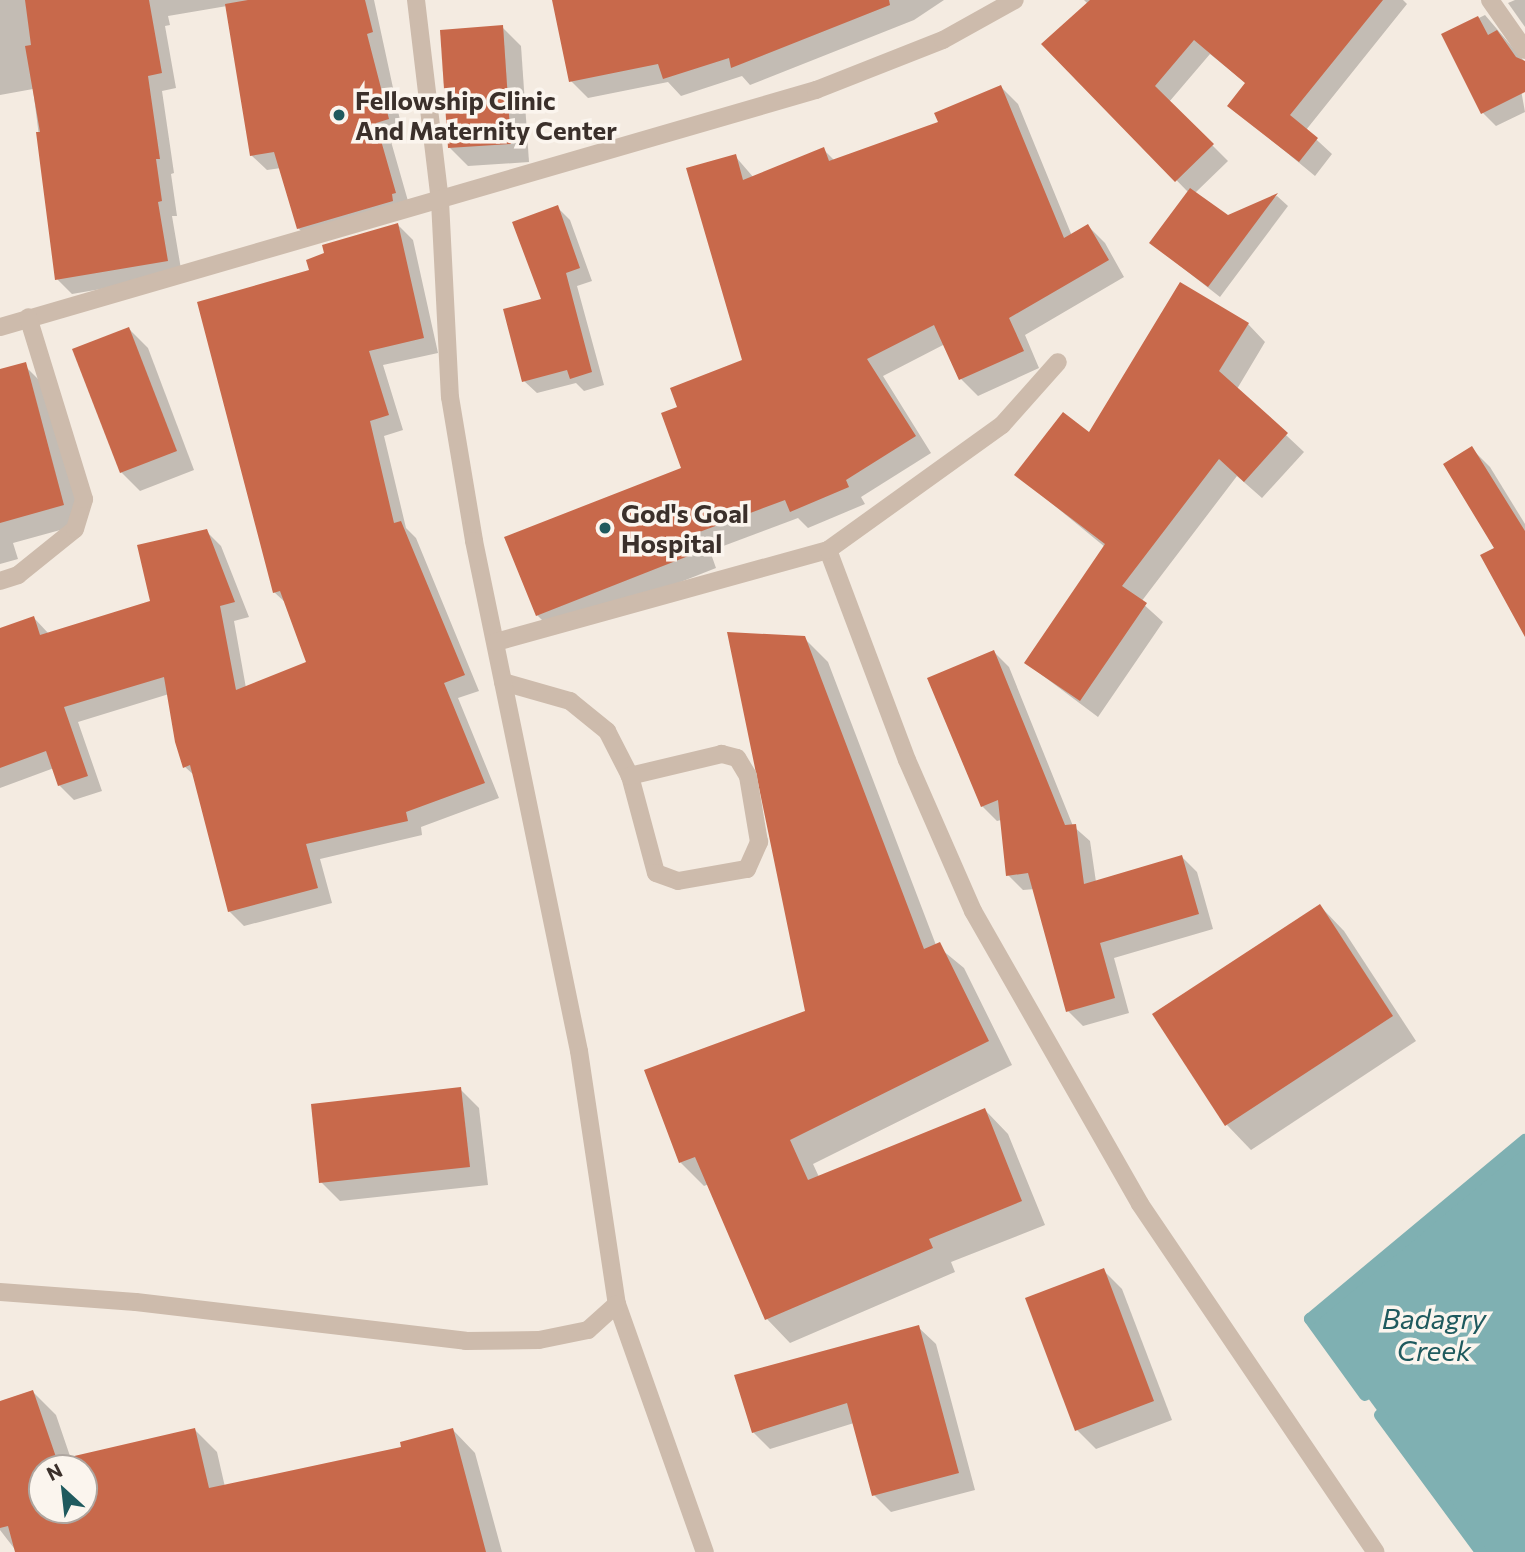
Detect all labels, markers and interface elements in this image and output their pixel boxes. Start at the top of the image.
place label: Fellowship Clinic And Maternity Center [355,84,617,146]
marker: Fellowship Clinic And Maternity Center [329,105,349,125]
place label: God's Goal Hospital [621,497,749,558]
marker: God's Goal Hospital [595,518,615,538]
water label: Badagry Creek [1382,1301,1486,1367]
north arrow [28,1454,98,1524]
text: N [43,1458,66,1485]

